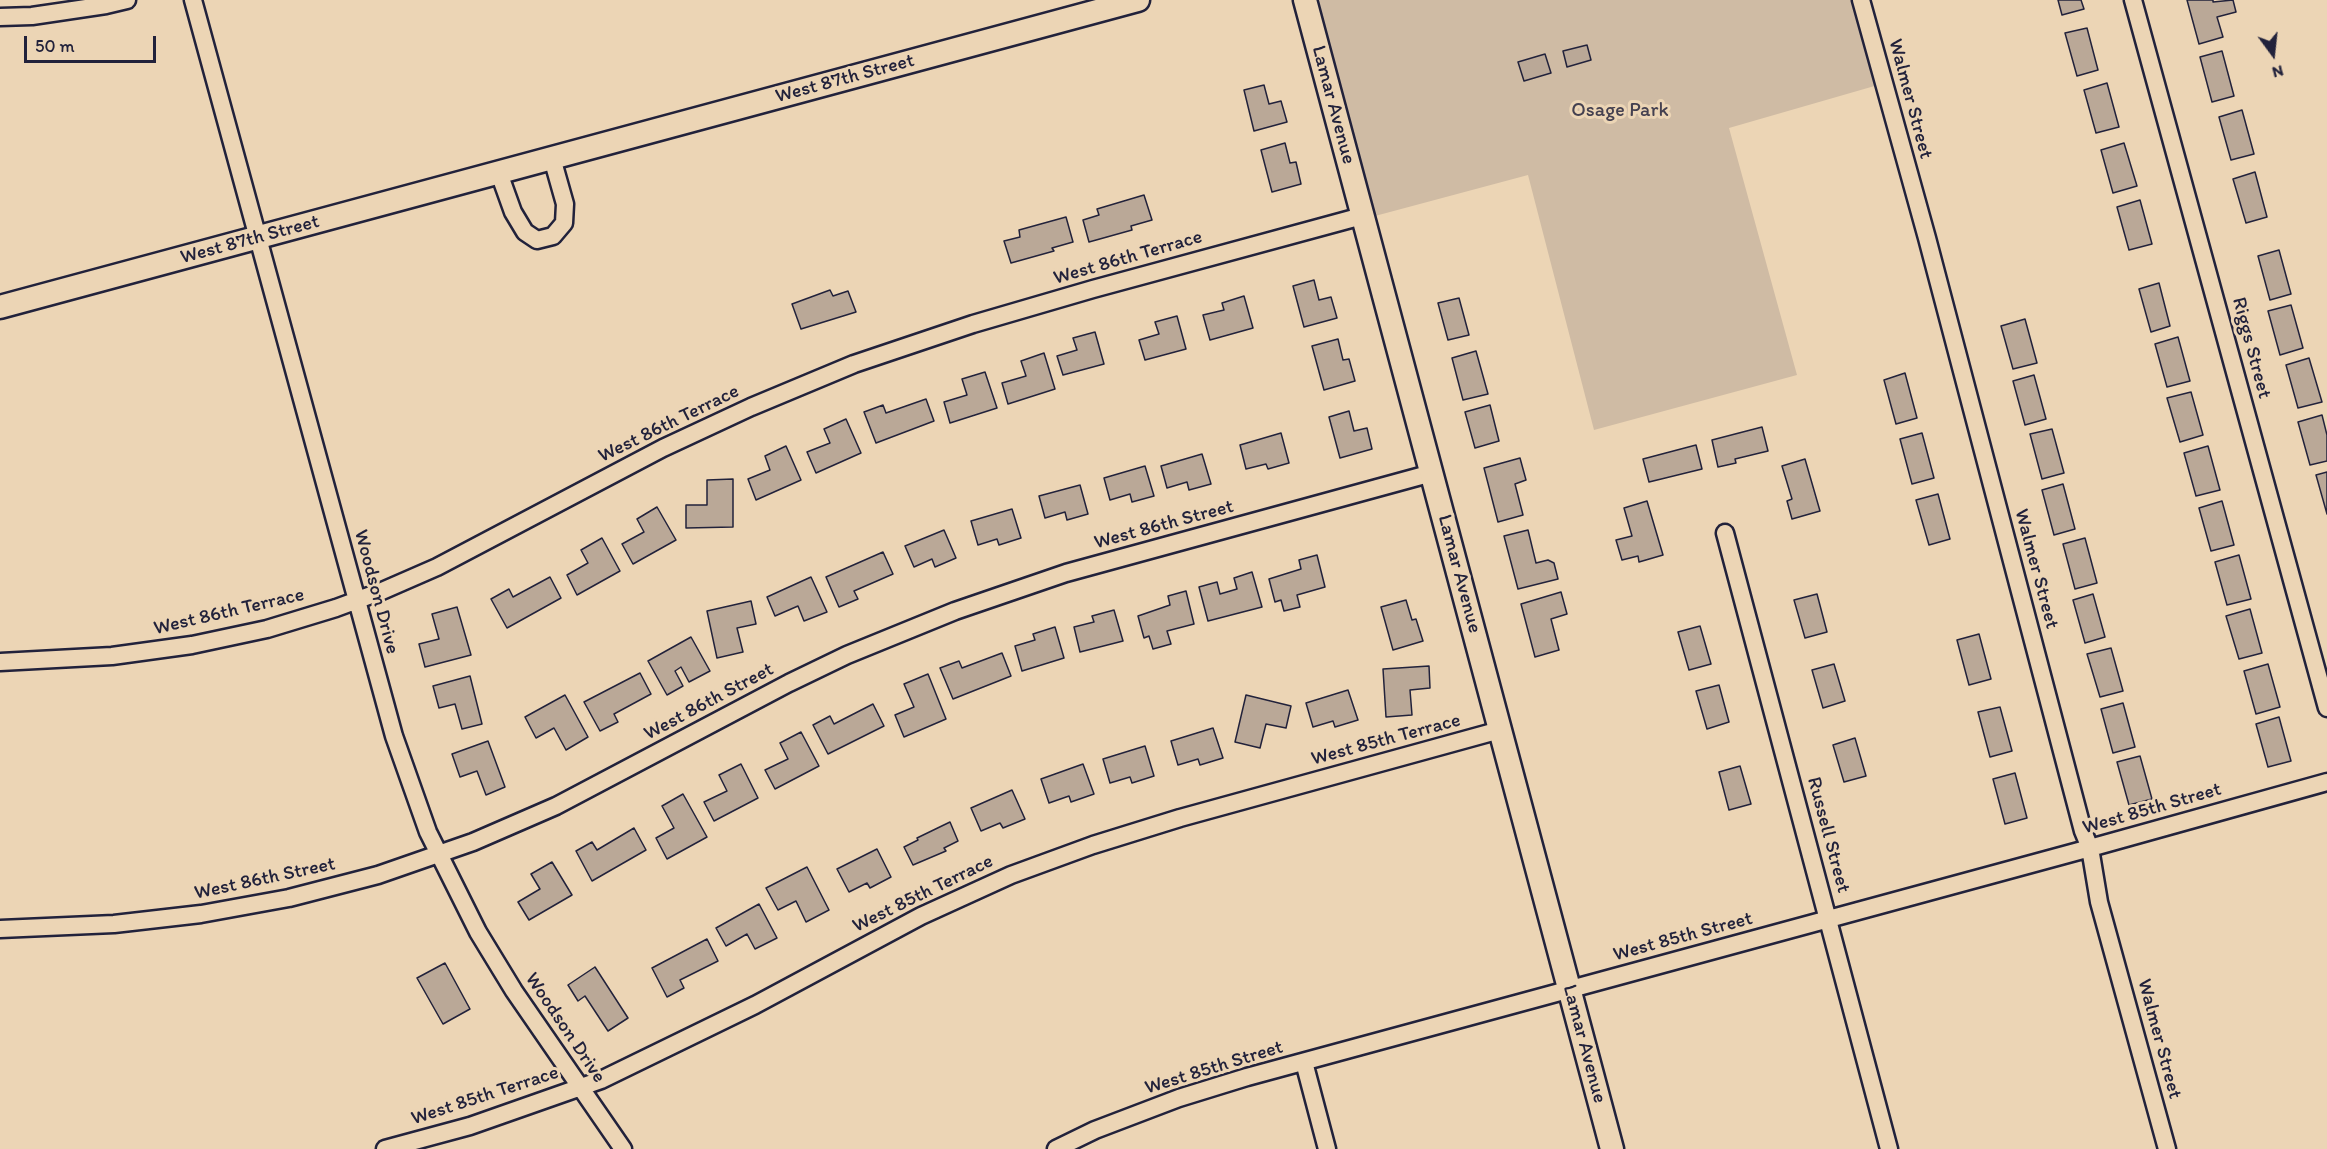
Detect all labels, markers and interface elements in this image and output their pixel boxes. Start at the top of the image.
scale bar [27,24,159,62]
north arrow [2243,24,2303,84]
text: 50 m [35,35,75,57]
street label: Walmer Street [1882,36,1938,162]
street label: Lamar Avenue [1306,43,1360,167]
street label: West 87th Street [773,49,917,109]
text: N [2270,61,2285,82]
park label: Osage Park [1571,99,1669,123]
street label: West 87th Street [178,210,322,270]
street label: West 86th Terrace [1051,225,1205,291]
street label: Riggs Street [2226,295,2276,401]
street label: West 86th Terrace [595,380,743,468]
street label: West 86th Street [1092,495,1236,555]
street label: Walmer Street [2008,506,2064,632]
street label: Lamar Avenue [1432,512,1486,636]
street label: Woodson Drive [348,527,404,657]
street label: West 86th Terrace [151,583,307,641]
street label: West 86th Street [640,658,778,746]
street label: West 85th Terrace [1309,709,1463,771]
street label: Russell Street [1801,774,1855,896]
street label: West 85th Street [2080,778,2224,840]
street label: West 85th Terrace [849,850,997,938]
street label: West 86th Street [192,852,338,906]
street label: West 85th Street [1611,907,1755,967]
street label: Woodson Drive [519,968,611,1088]
street label: Walmer Street [2131,976,2187,1102]
street label: Lamar Avenue [1557,982,1611,1106]
street label: West 85th Street [1142,1036,1286,1100]
street label: West 85th Terrace [408,1061,562,1131]

